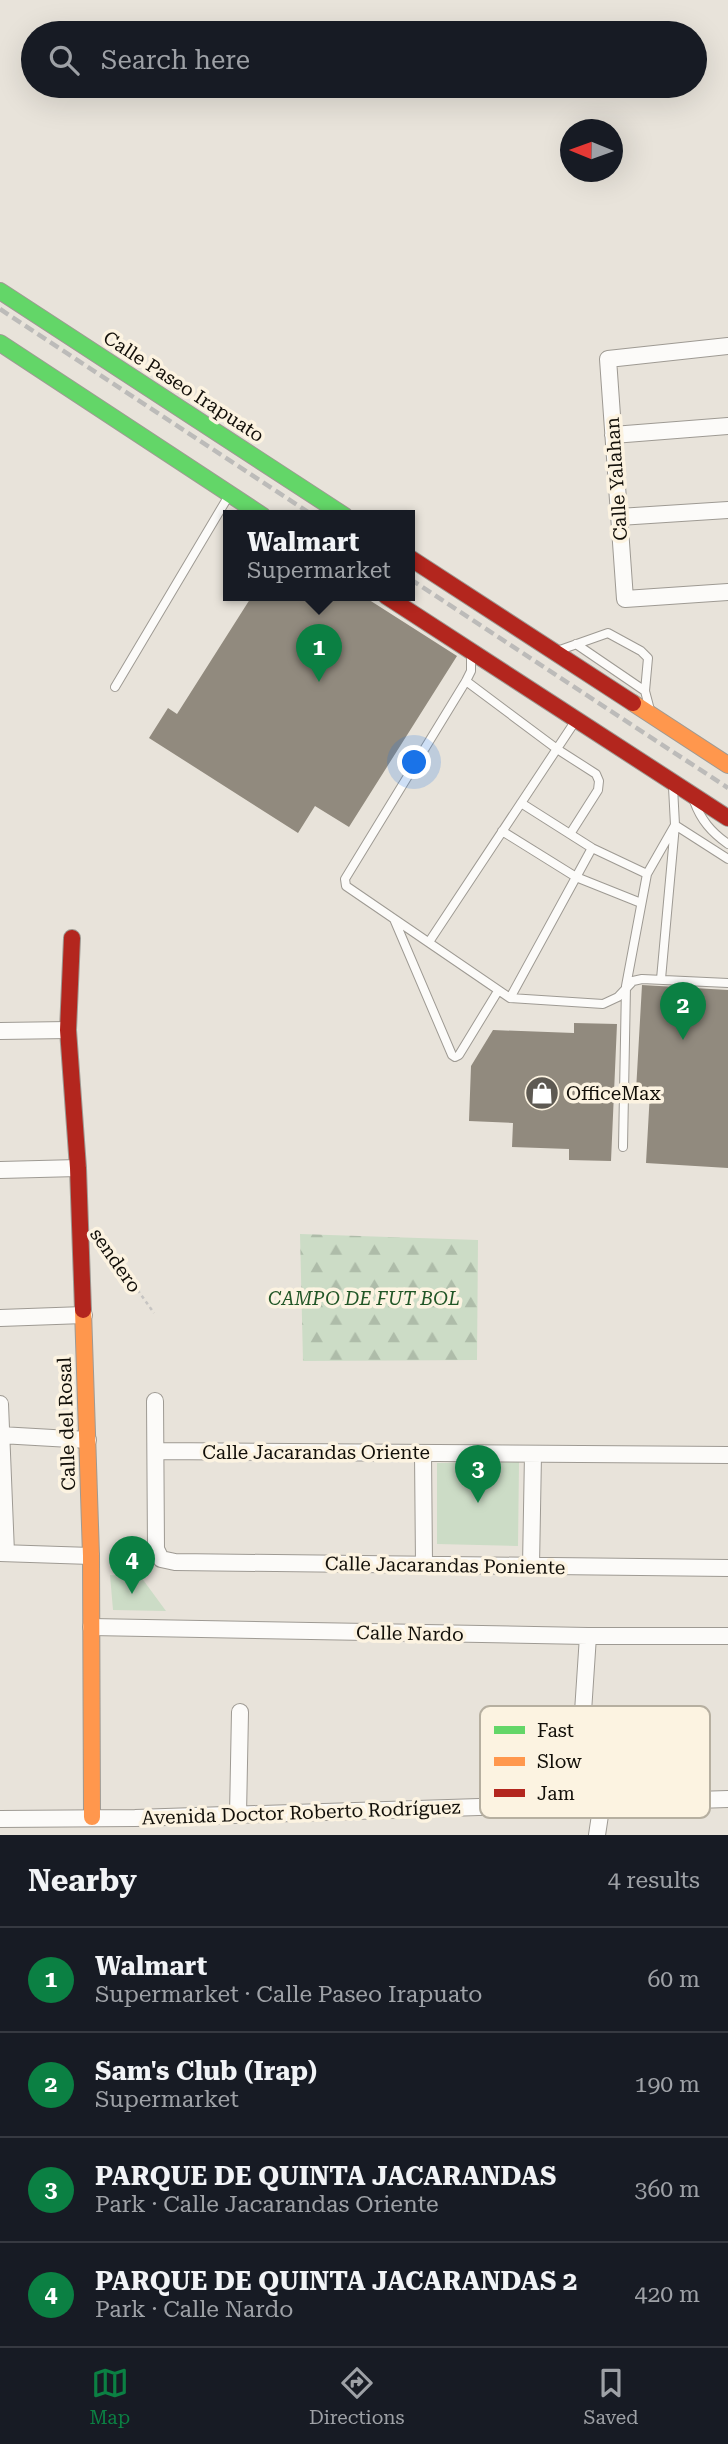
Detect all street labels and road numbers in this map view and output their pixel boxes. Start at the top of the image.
street label: Calle Paseo Irapuato [99,326,268,447]
street label: Calle Yalahan [601,416,632,541]
street label: sendero [85,1224,146,1297]
street label: Calle del Rosal [53,1357,80,1491]
street label: Calle Jacarandas Oriente [202,1441,430,1464]
street label: Calle Jacarandas Poniente [325,1552,565,1579]
street label: Calle Nardo [356,1621,464,1646]
street label: Avenida Doctor Roberto Rodríguez [141,1795,461,1830]

